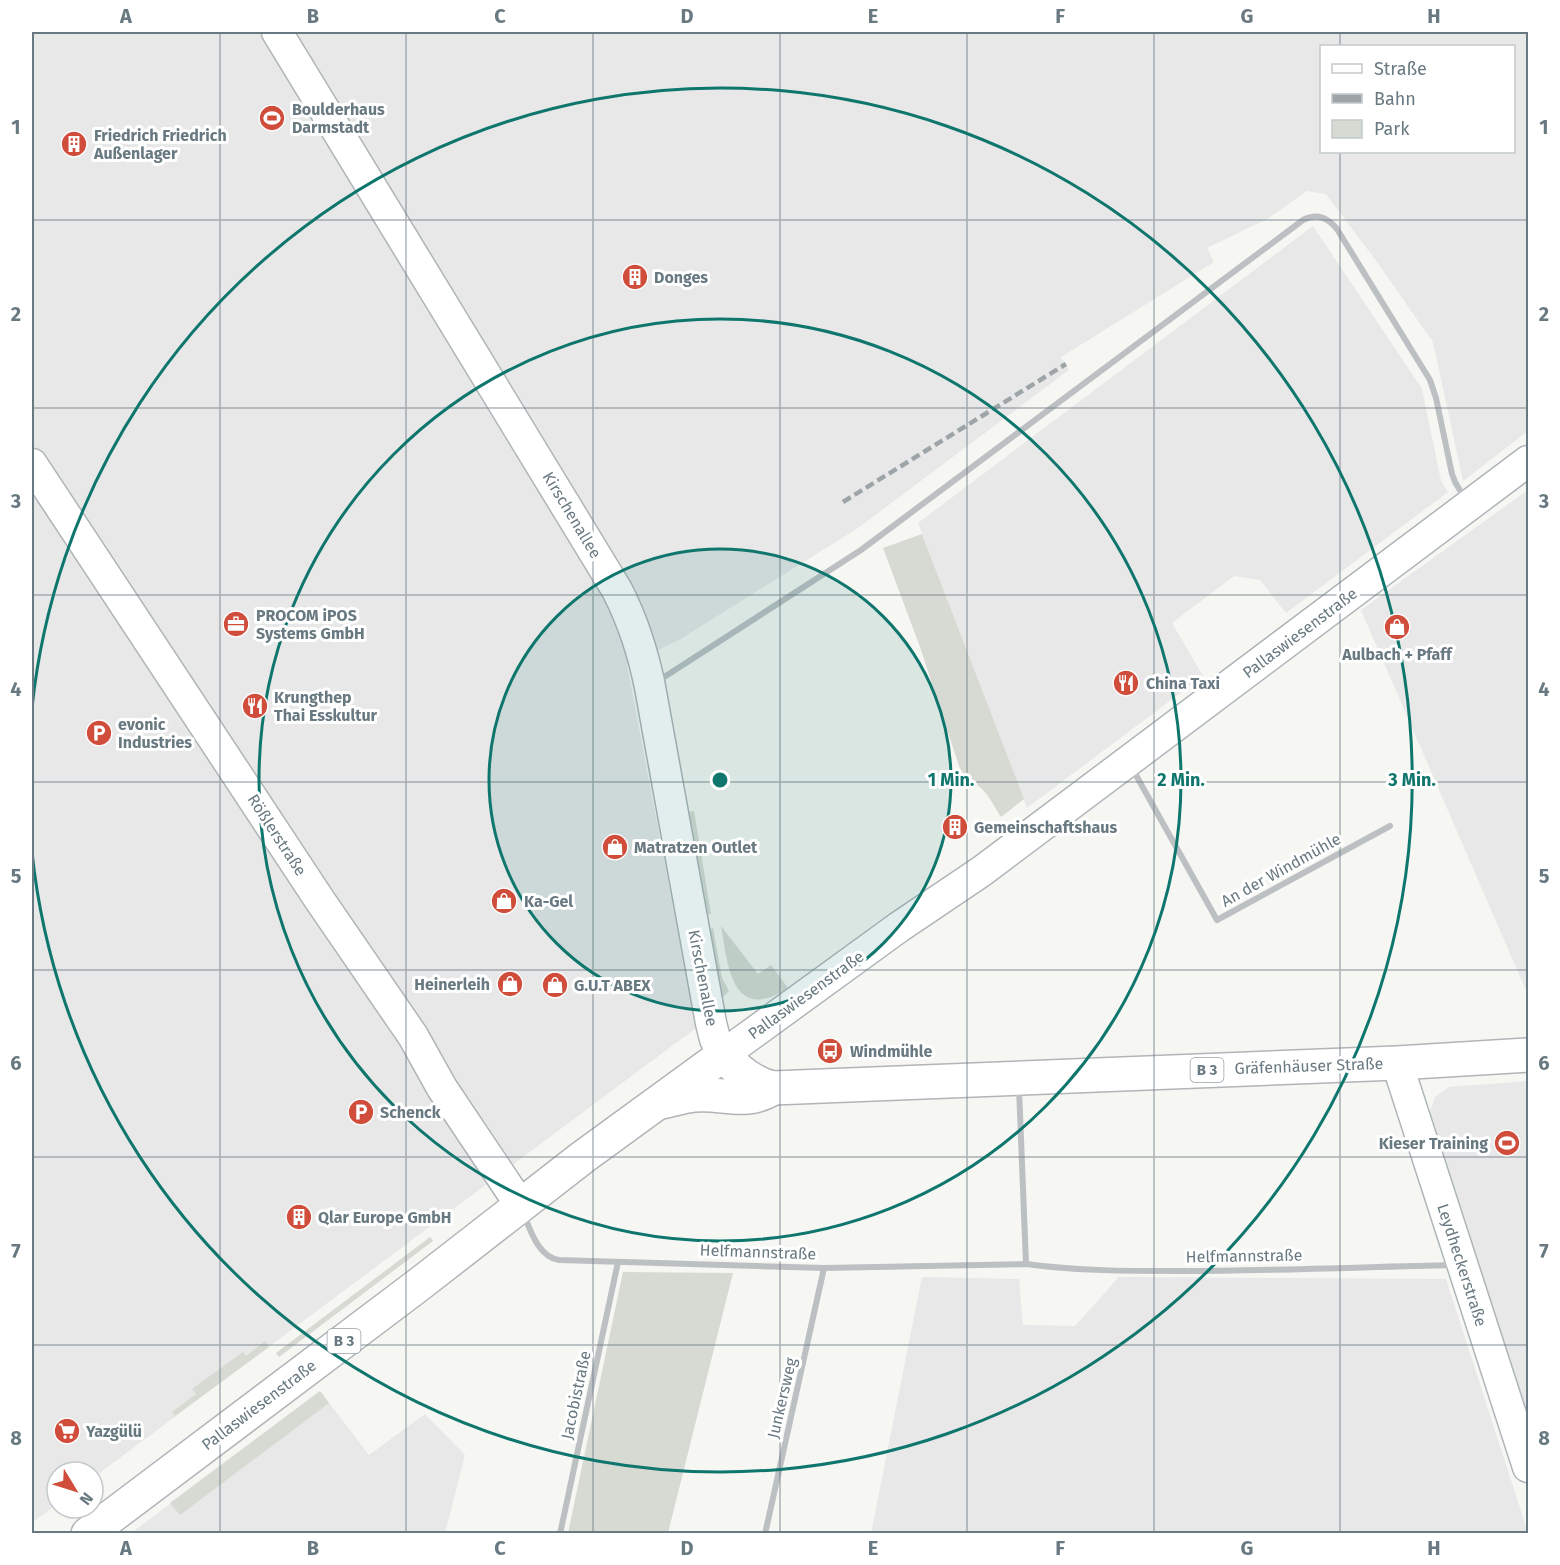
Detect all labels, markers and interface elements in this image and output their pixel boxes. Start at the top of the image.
text: A [119,4,133,28]
text: B [307,4,319,28]
text: C [494,4,506,28]
text: D [680,4,694,28]
text: E [868,4,878,28]
text: F [1055,4,1065,28]
text: G [1241,4,1253,28]
text: H [1427,4,1441,28]
legend [1320,45,1515,153]
text: Straße [1374,58,1427,80]
text: Bahn [1374,88,1416,110]
place label: Boulderhaus Darmstadt [292,100,385,137]
sports icon: Boulderhaus Darmstadt [257,103,287,133]
text: 1 [11,115,21,139]
text: 1 [1539,115,1549,139]
text: Park [1374,118,1410,140]
place label: Friedrich Friedrich Außenlager [93,126,227,163]
building icon: Friedrich Friedrich Außenlager [59,129,89,159]
building icon: Donges [620,262,650,292]
place label: Donges [654,268,708,287]
text: 2 [11,302,21,326]
text: 2 [1539,302,1549,326]
street label: Kirschenallee [539,468,605,562]
text: 3 [10,489,21,513]
text: 3 [1538,489,1549,513]
street label: Pallaswiesenstraße [1239,584,1361,682]
place label: PROCOM iPOS Systems GmbH [256,606,365,643]
office icon: PROCOM iPOS Systems GmbH [221,609,251,639]
shop icon: Aulbach + Pfaff [1382,612,1412,642]
place label: Aulbach + Pfaff [1341,645,1453,664]
restaurant icon: China Taxi [1111,668,1141,698]
place label: China Taxi [1146,674,1220,693]
text: 4 [10,677,22,701]
text: 4 [1538,677,1550,701]
place label: Krungthep Thai Esskultur [274,688,378,725]
restaurant icon: Krungthep Thai Esskultur [240,691,270,721]
place label: evonic Industries [118,715,192,752]
parking icon: evonic Industries [84,718,114,748]
text: 1 Min. [928,769,974,791]
text: 2 Min. [1157,769,1205,791]
text: 3 Min. [1387,769,1436,791]
centre of rings [710,770,730,790]
street label: Rößlerstraße [244,791,310,879]
building icon: Gemeinschaftshaus [940,812,970,842]
place label: Gemeinschaftshaus [974,818,1117,837]
street label: An der Windmühle [1218,829,1344,911]
shop icon: Matratzen Outlet [600,832,630,862]
place label: Matratzen Outlet [634,838,758,857]
text: 5 [11,864,22,888]
text: 5 [1539,864,1550,888]
shop icon: Ka-Gel [489,886,519,916]
place label: Ka-Gel [524,892,573,911]
street label: Kirschenallee [684,928,722,1028]
street label: Pallaswiesenstraße [745,947,867,1043]
shop icon: Heinerleih [495,969,525,999]
shop icon: G.U.T ABEX [540,970,570,1000]
place label: Heinerleih [414,975,490,994]
place label: G.U.T ABEX [574,976,651,995]
bus stop icon: Windmühle [815,1036,845,1066]
place label: Windmühle [850,1042,932,1061]
text: 6 [10,1051,22,1075]
text: 6 [1538,1051,1550,1075]
street label: Gräfenhäuser Straße [1234,1054,1384,1078]
road number: B 3 [1190,1058,1224,1082]
parking icon: Schenck [346,1097,376,1127]
place label: Schenck [380,1103,441,1122]
sports icon: Kieser Training [1492,1128,1522,1158]
place label: Kieser Training [1379,1134,1488,1153]
street label: Leydheckerstraße [1433,1201,1491,1329]
building icon: Qlar Europe GmbH [284,1202,314,1232]
place label: Qlar Europe GmbH [318,1208,452,1227]
text: 7 [11,1239,21,1263]
text: 7 [1539,1239,1549,1263]
street label: Helfmannstraße [699,1240,817,1264]
street label: Helfmannstraße [1186,1245,1302,1267]
road number: B 3 [328,1329,360,1353]
street label: Jacobistraße [557,1349,595,1441]
street label: Junkersweg [764,1355,801,1440]
street label: Pallaswiesenstraße [198,1356,320,1454]
supermarket icon: Yazgülü [52,1416,82,1446]
place label: Yazgülü [85,1422,142,1441]
text: 8 [10,1426,22,1450]
text: 8 [1538,1426,1550,1450]
north arrow [45,1460,105,1520]
text: N [76,1489,97,1509]
text: A [119,1536,133,1560]
text: B [307,1536,319,1560]
text: C [494,1536,506,1560]
text: D [680,1536,694,1560]
text: E [868,1536,878,1560]
text: F [1055,1536,1065,1560]
text: G [1241,1536,1253,1560]
text: H [1427,1536,1441,1560]

